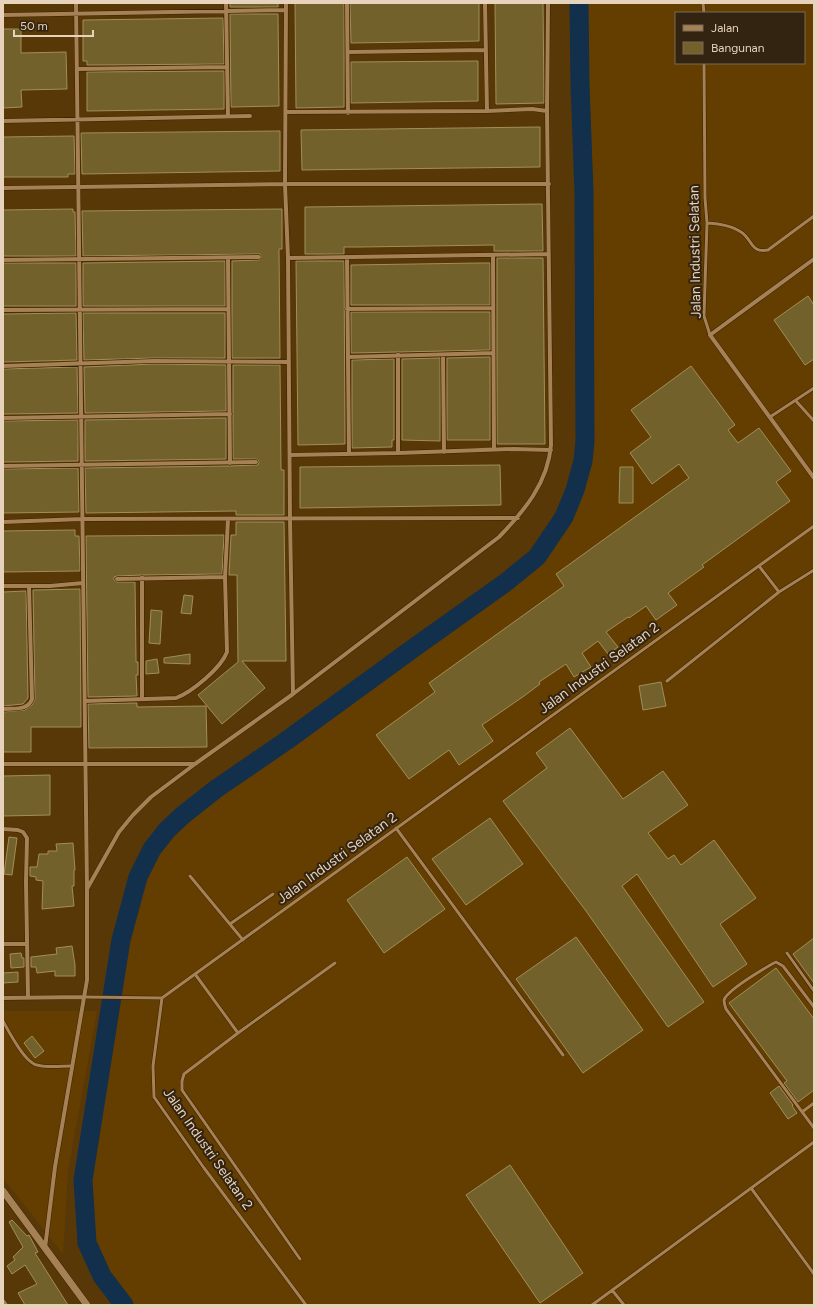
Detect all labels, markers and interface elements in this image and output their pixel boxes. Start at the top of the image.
scale bar [14,12,93,38]
legend [675,12,805,64]
text: 50 m [20,19,48,33]
text: Jalan [711,21,739,35]
text: Bangunan [711,41,765,55]
street label: Jalan Industri Selatan [685,185,705,319]
street label: Jalan Industri Selatan 2 [535,619,663,717]
street label: Jalan Industri Selatan 2 [273,809,401,907]
street label: Jalan Industri Selatan 2 [160,1085,256,1213]

